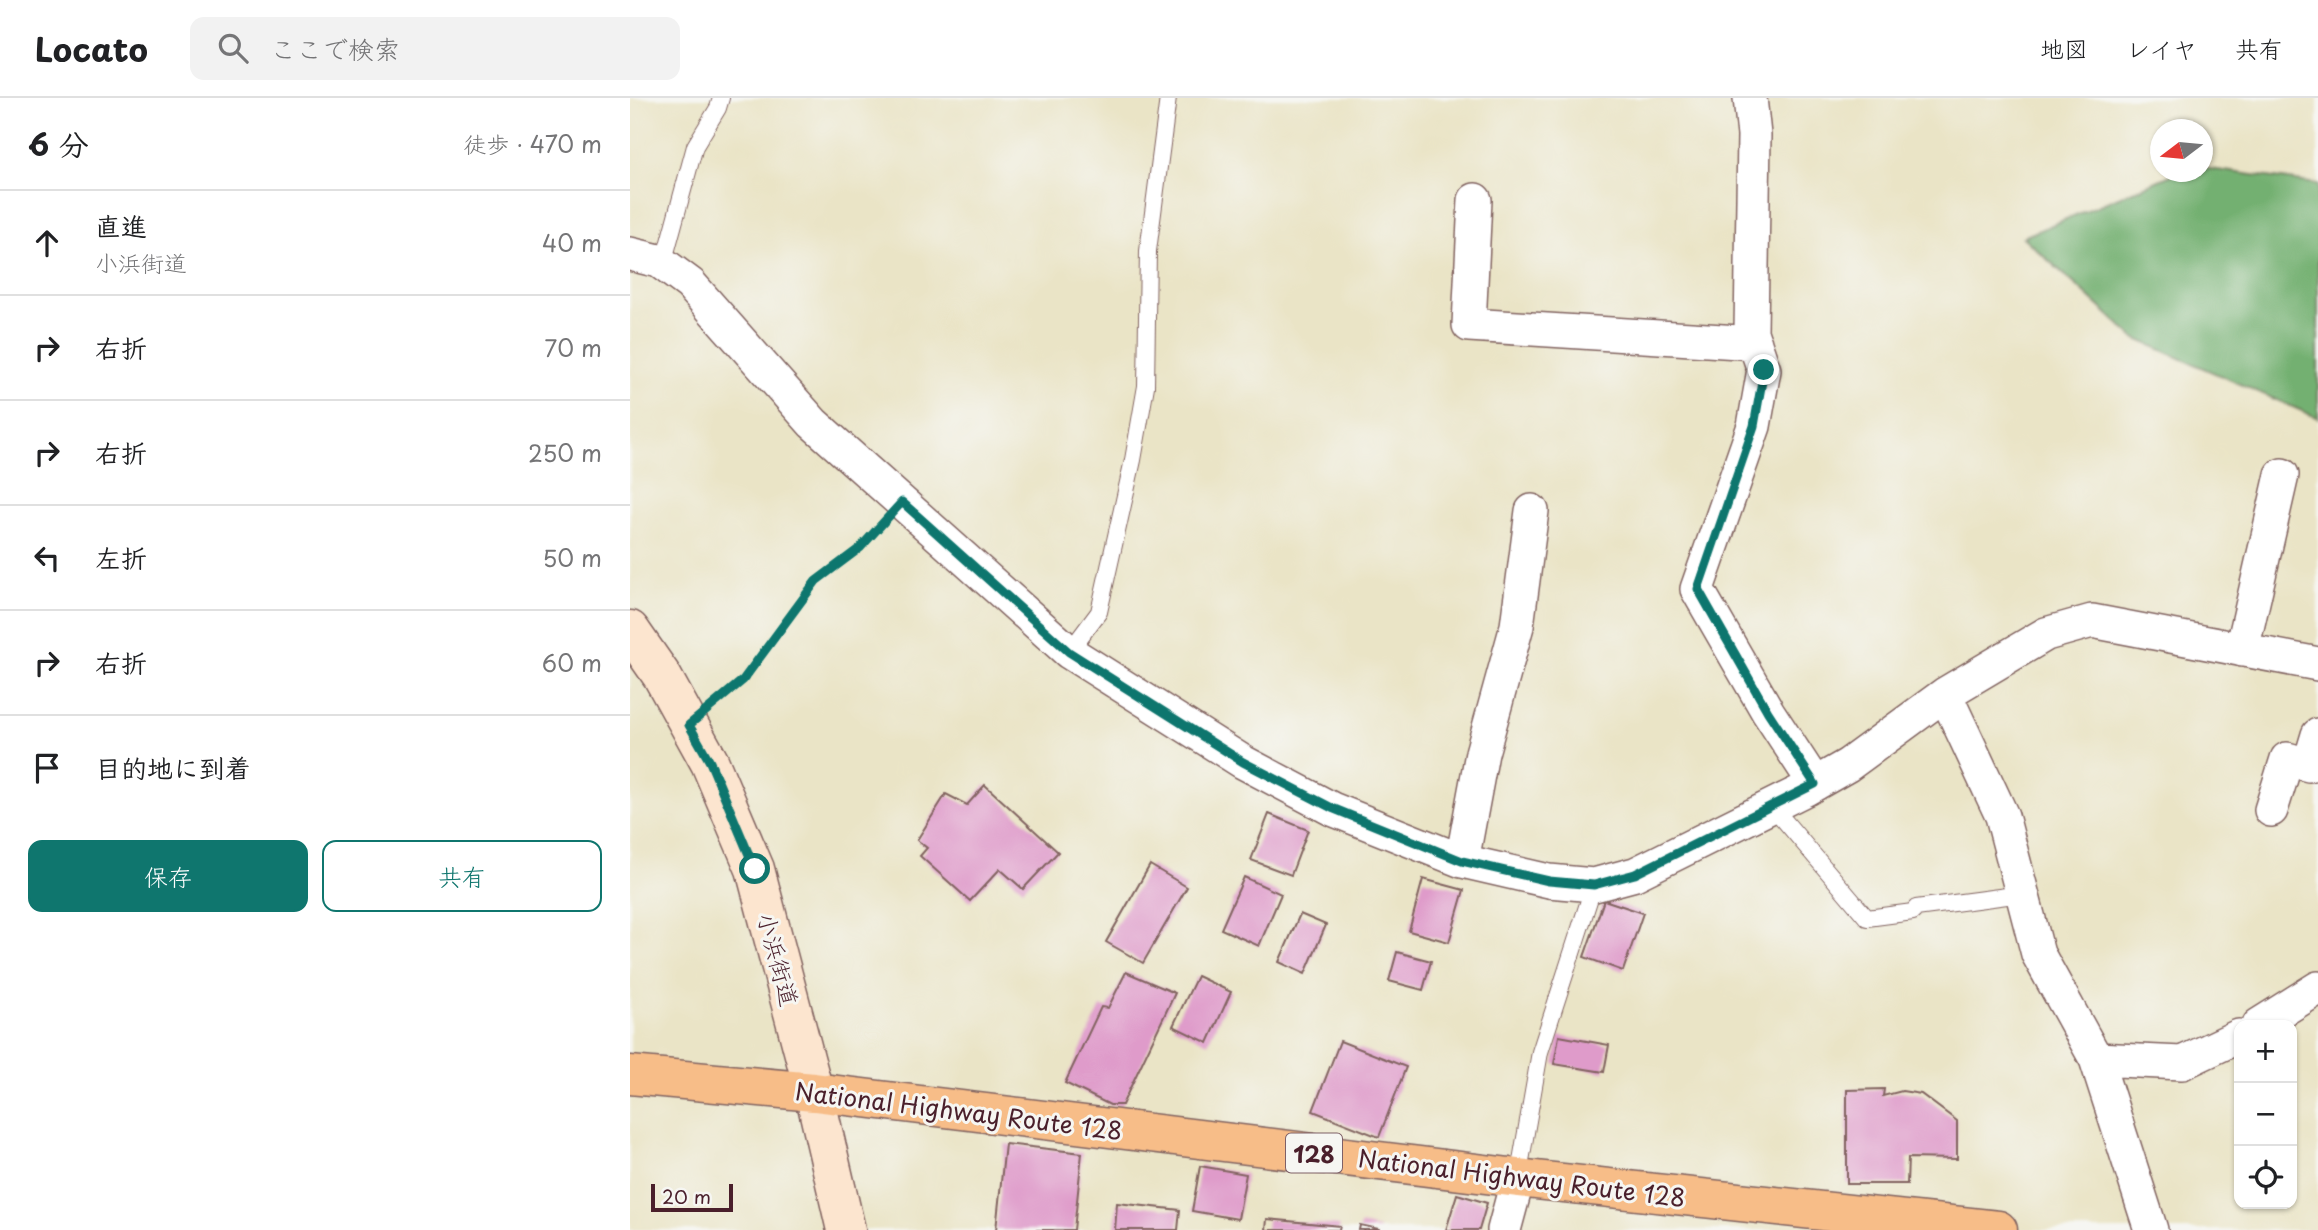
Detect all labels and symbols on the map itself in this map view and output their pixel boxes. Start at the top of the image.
north arrow [2150,119,2213,182]
route end [1748,354,1779,385]
route start [739,853,770,884]
street label: 小浜街道 [749,908,809,1010]
street label: National Highway Route 128 [793,1072,1125,1148]
road number: 128 [1286,1134,1342,1172]
street label: National Highway Route 128 [1356,1139,1688,1215]
scale bar [651,1181,733,1213]

